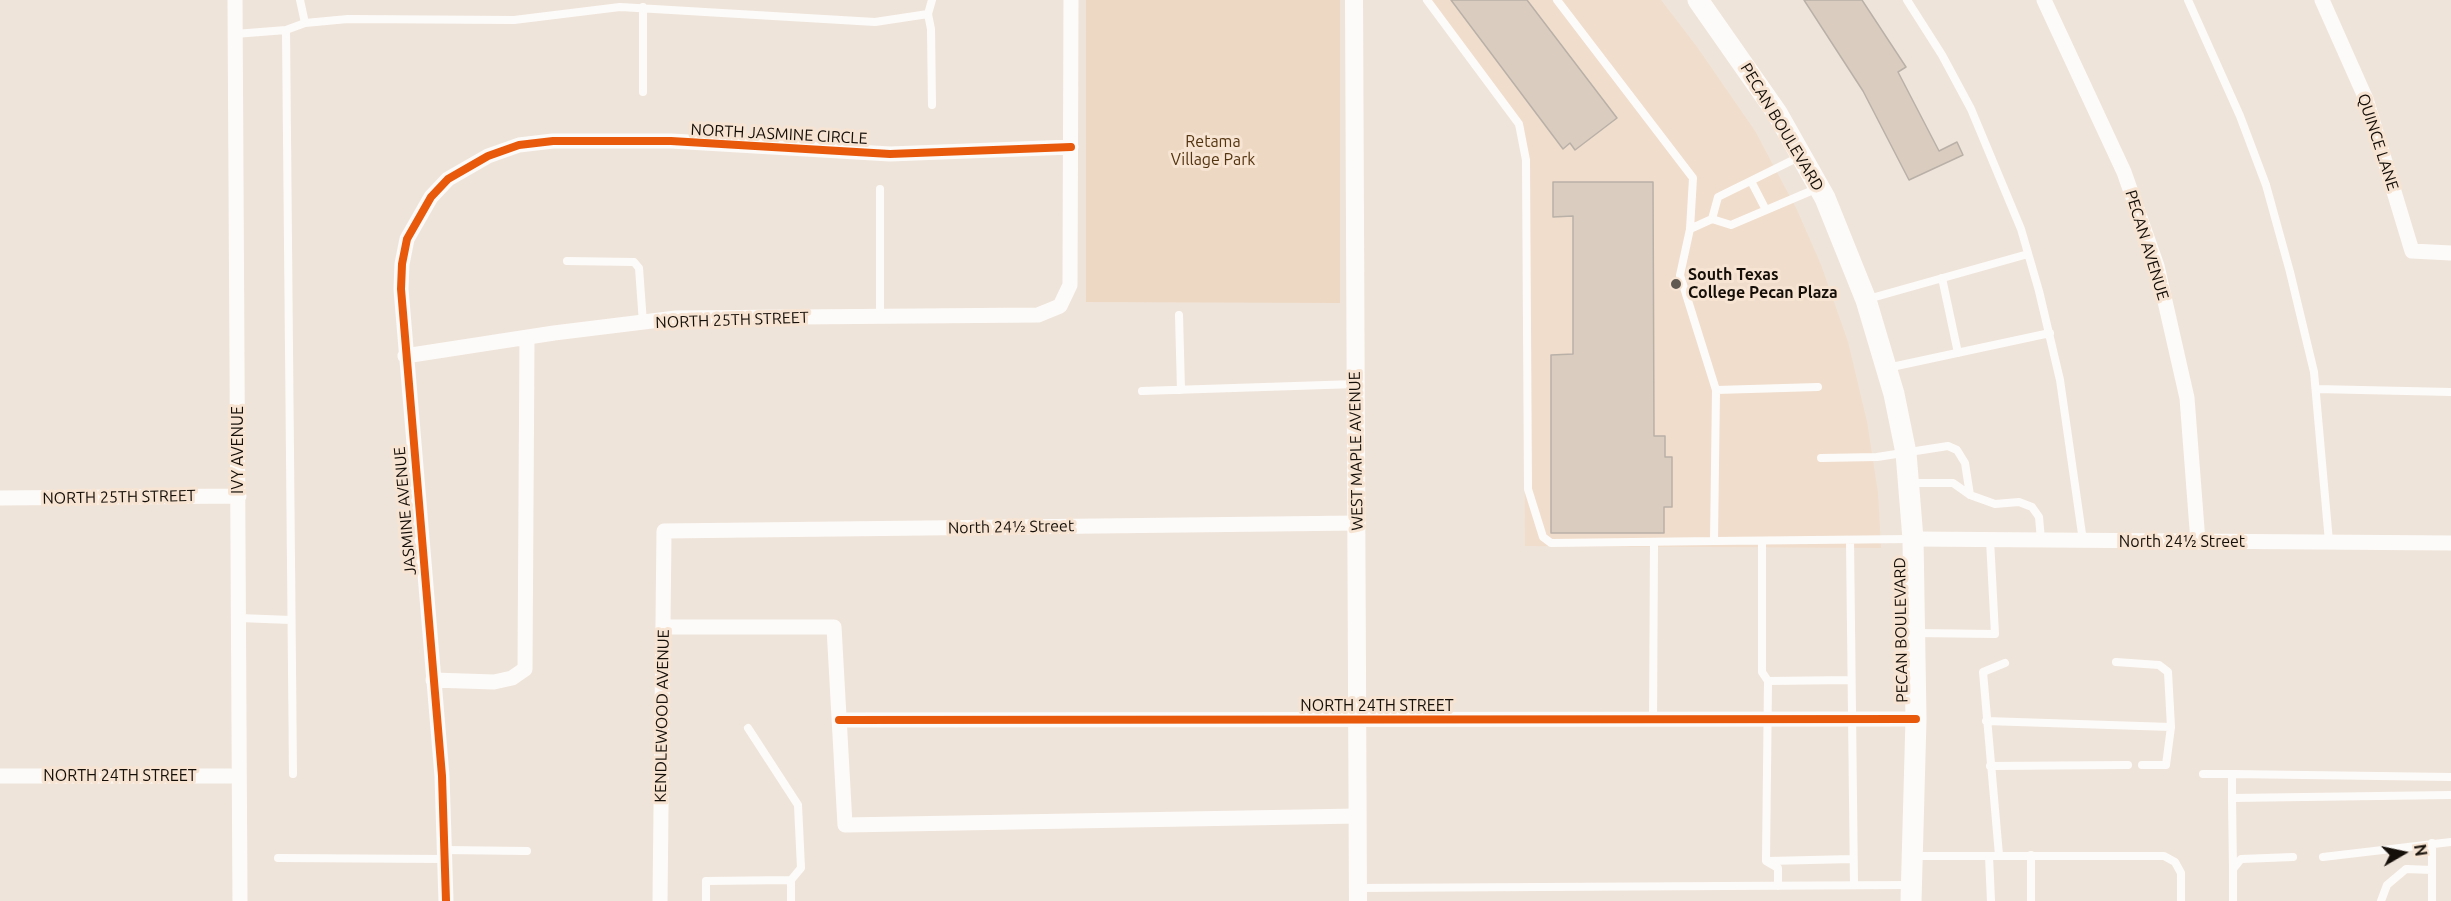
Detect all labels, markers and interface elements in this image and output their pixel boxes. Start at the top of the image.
street label: PECAN BOULEVARD [1736,60,1828,194]
street label: QUINCE LANE [2353,91,2403,193]
street label: NORTH JASMINE CIRCLE [690,120,868,148]
park label: Retama Village Park [1171,132,1255,170]
street label: PECAN AVENUE [2121,188,2173,302]
place label: South Texas College Pecan Plaza [1688,265,1838,303]
marker: South Texas College Pecan Plaza [1669,277,1683,291]
street label: NORTH 25TH STREET [655,308,809,332]
street label: WEST MAPLE AVENUE [1345,371,1367,531]
street label: IVY AVENUE [228,406,248,494]
street label: JASMINE AVENUE [390,446,420,576]
street label: NORTH 25TH STREET [42,486,196,508]
street label: North 24½ Street [948,516,1074,538]
street label: North 24½ Street [2119,532,2245,552]
street label: PECAN BOULEVARD [1890,557,1912,703]
street label: KENDLEWOOD AVENUE [651,629,673,803]
street label: NORTH 24TH STREET [1300,696,1454,716]
street label: NORTH 24TH STREET [43,766,197,786]
north arrow [2373,823,2433,883]
text: N [2411,843,2431,857]

